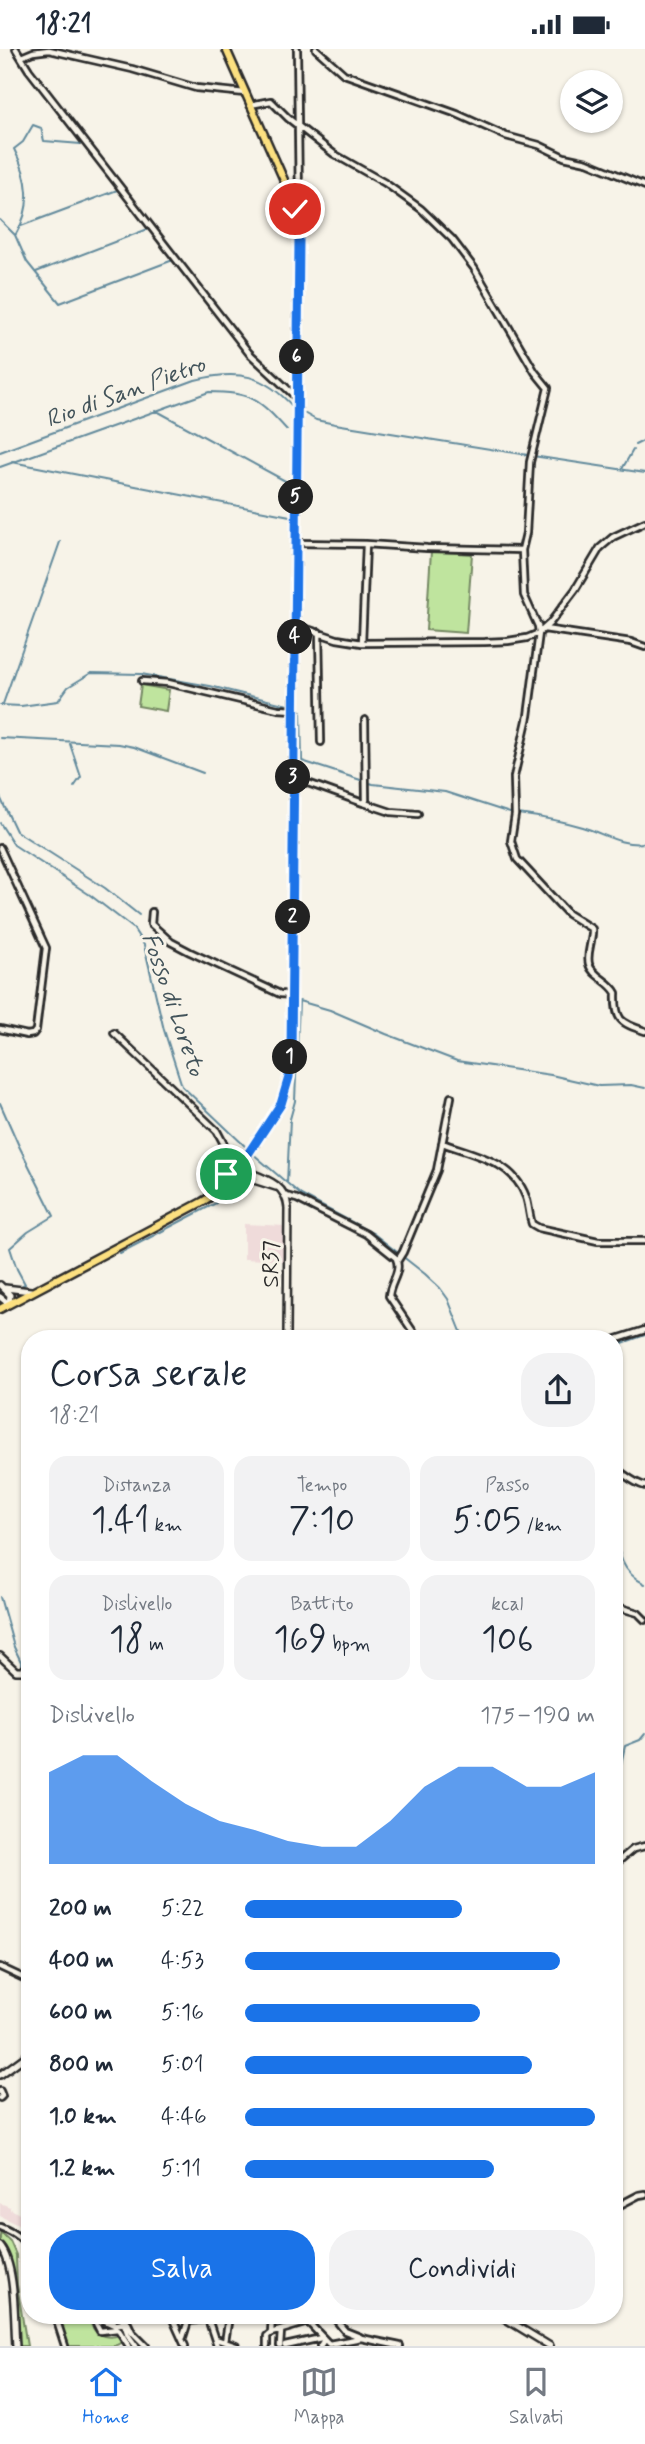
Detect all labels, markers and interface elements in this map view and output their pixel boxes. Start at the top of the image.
text: 18:21 [35,8,92,42]
map controls [560,70,623,133]
button: layers [560,70,623,133]
pin [265,179,325,239]
icon: check [276,190,314,228]
pin: 6 [280,339,314,375]
text: 6 [292,344,301,369]
water label: Rio di San Pietro [42,349,210,436]
pin: 5 [278,479,314,515]
text: 5 [290,484,301,509]
pin: 4 [278,619,312,655]
text: 4 [289,624,300,649]
pin: 3 [276,759,310,795]
text: 3 [288,764,297,789]
pin: 2 [276,899,310,935]
text: 2 [288,904,297,929]
water label: Fosso di Loreto [134,929,212,1081]
pin: 1 [272,1039,308,1075]
text: 1 [285,1044,294,1069]
pin [196,1144,256,1204]
icon: arrive [207,1155,245,1193]
street label: SR37 [257,1240,287,1288]
text: Corsa serale [49,1350,248,1399]
button: share [521,1353,595,1427]
text: 18:21 [49,1401,99,1431]
text: Distanza [102,1473,171,1498]
text: Tempo [297,1473,347,1498]
text: Passo [485,1473,529,1498]
text: 1.41 [91,1498,149,1544]
text: 7:10 [289,1498,355,1544]
text: 5:05 [452,1498,521,1544]
text: km [149,1513,182,1538]
text: /km [521,1513,562,1538]
text: Dislivello [101,1592,172,1617]
text: Battito [291,1592,353,1617]
text: kcal [491,1592,523,1617]
text: 18 [109,1617,144,1663]
text: 169 [274,1617,327,1663]
text: 106 [481,1617,533,1663]
text: m [144,1632,164,1657]
text: bpm [327,1632,370,1657]
text: Dislivello [49,1701,135,1731]
text: 175–190 m [480,1701,595,1731]
text: 200 m [49,1894,112,1924]
text: 5:22 [161,1894,204,1924]
text: 400 m [49,1946,114,1976]
text: 4:53 [161,1946,204,1976]
text: 600 m [49,1998,112,2028]
text: 5:16 [161,1998,204,2028]
text: 800 m [49,2050,113,2080]
text: 5:01 [161,2050,204,2080]
text: 1.0 km [49,2102,117,2132]
text: 4:46 [161,2102,207,2132]
text: 1.2 km [49,2154,115,2184]
text: 5:11 [161,2154,201,2184]
button: Salva [49,2230,315,2310]
button: Condividi [329,2230,595,2310]
tab: Home [82,2363,129,2430]
tab: Mappa [294,2363,345,2430]
tab: Salvati [509,2363,563,2430]

